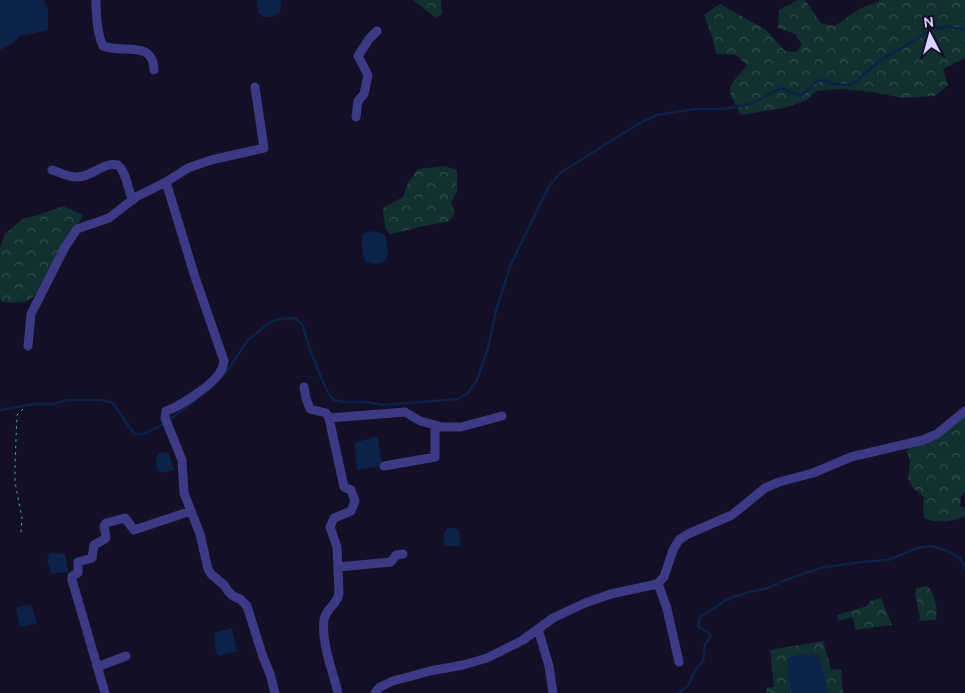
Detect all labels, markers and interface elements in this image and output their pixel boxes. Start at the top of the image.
north arrow [905,10,955,60]
text: N [923,14,935,31]

